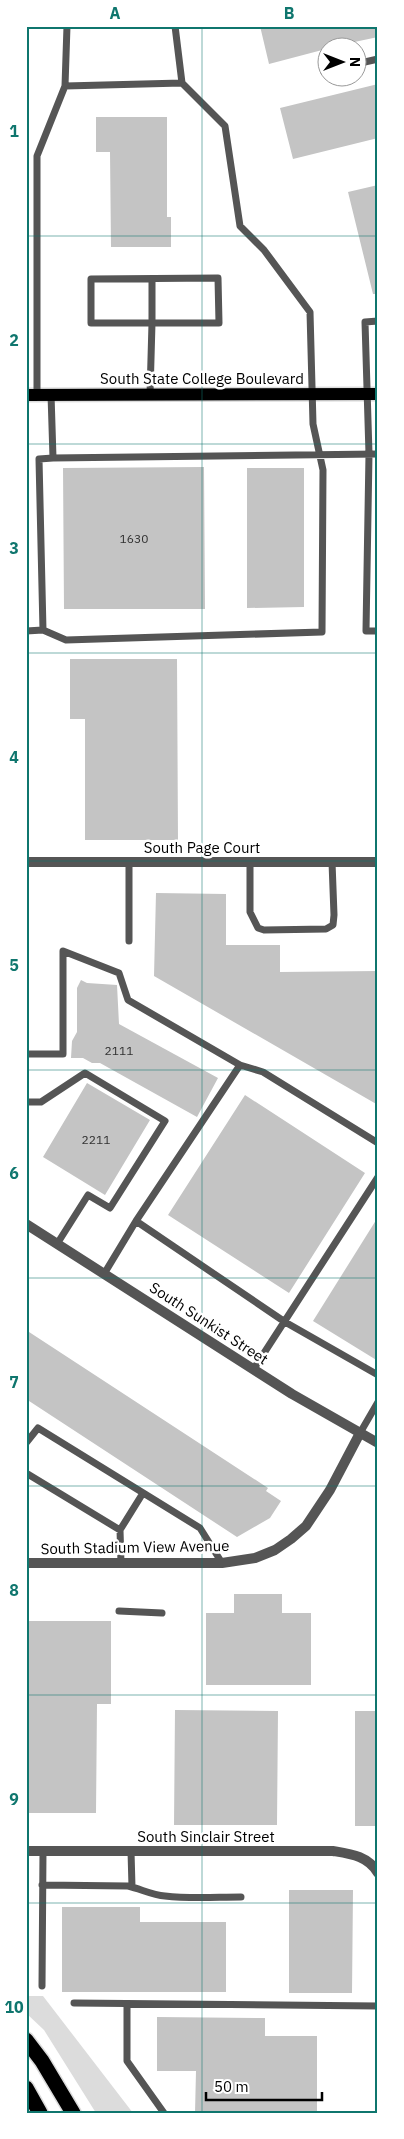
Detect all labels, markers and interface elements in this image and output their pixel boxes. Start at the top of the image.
text: A [110,3,121,23]
text: B [284,3,295,23]
north arrow [316,38,366,88]
text: N [346,57,364,67]
text: 1 [9,121,19,141]
text: 2 [9,330,19,350]
street label: South State College Boulevard [100,369,304,388]
house number: 1630 [120,531,148,546]
text: 3 [9,538,19,558]
text: 4 [9,747,19,767]
street label: South Page Court [144,838,260,857]
text: 5 [9,955,19,975]
house number: 2111 [105,1043,133,1058]
house number: 2211 [82,1132,110,1147]
text: 6 [9,1163,19,1183]
street label: South Sunkist Street [146,1278,272,1368]
text: 7 [9,1372,19,1392]
street label: South Stadium View Avenue [40,1536,230,1558]
text: 8 [9,1580,19,1600]
text: 9 [9,1789,19,1809]
street label: South Sinclair Street [137,1827,275,1846]
text: 10 [4,1997,24,2017]
scale bar [206,2069,323,2101]
text: 50 m [214,2077,249,2096]

